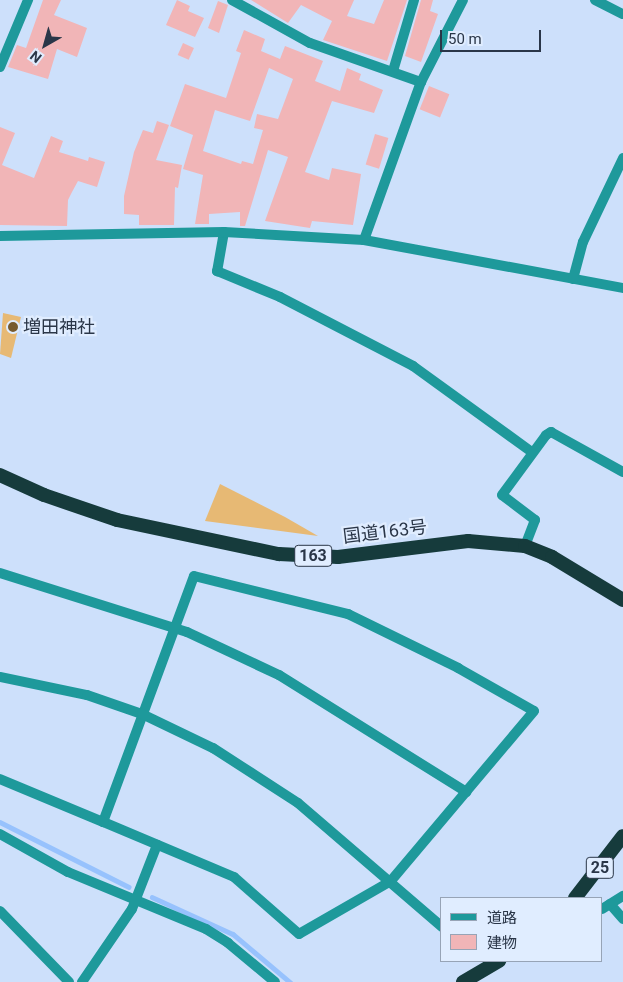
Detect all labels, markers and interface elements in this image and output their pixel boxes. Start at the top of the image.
north arrow [20,20,70,70]
scale bar [443,20,544,52]
text: 50 m [448,30,482,48]
text: N [27,47,45,66]
place label: 増田神社 [23,316,95,338]
marker: 増田神社 [7,321,19,333]
street label: 国道163号 [342,516,428,548]
road number: 163 [293,542,333,570]
road number: 25 [585,854,615,881]
legend [440,897,603,962]
text: 道路 [487,909,517,927]
text: 建物 [487,934,517,952]

